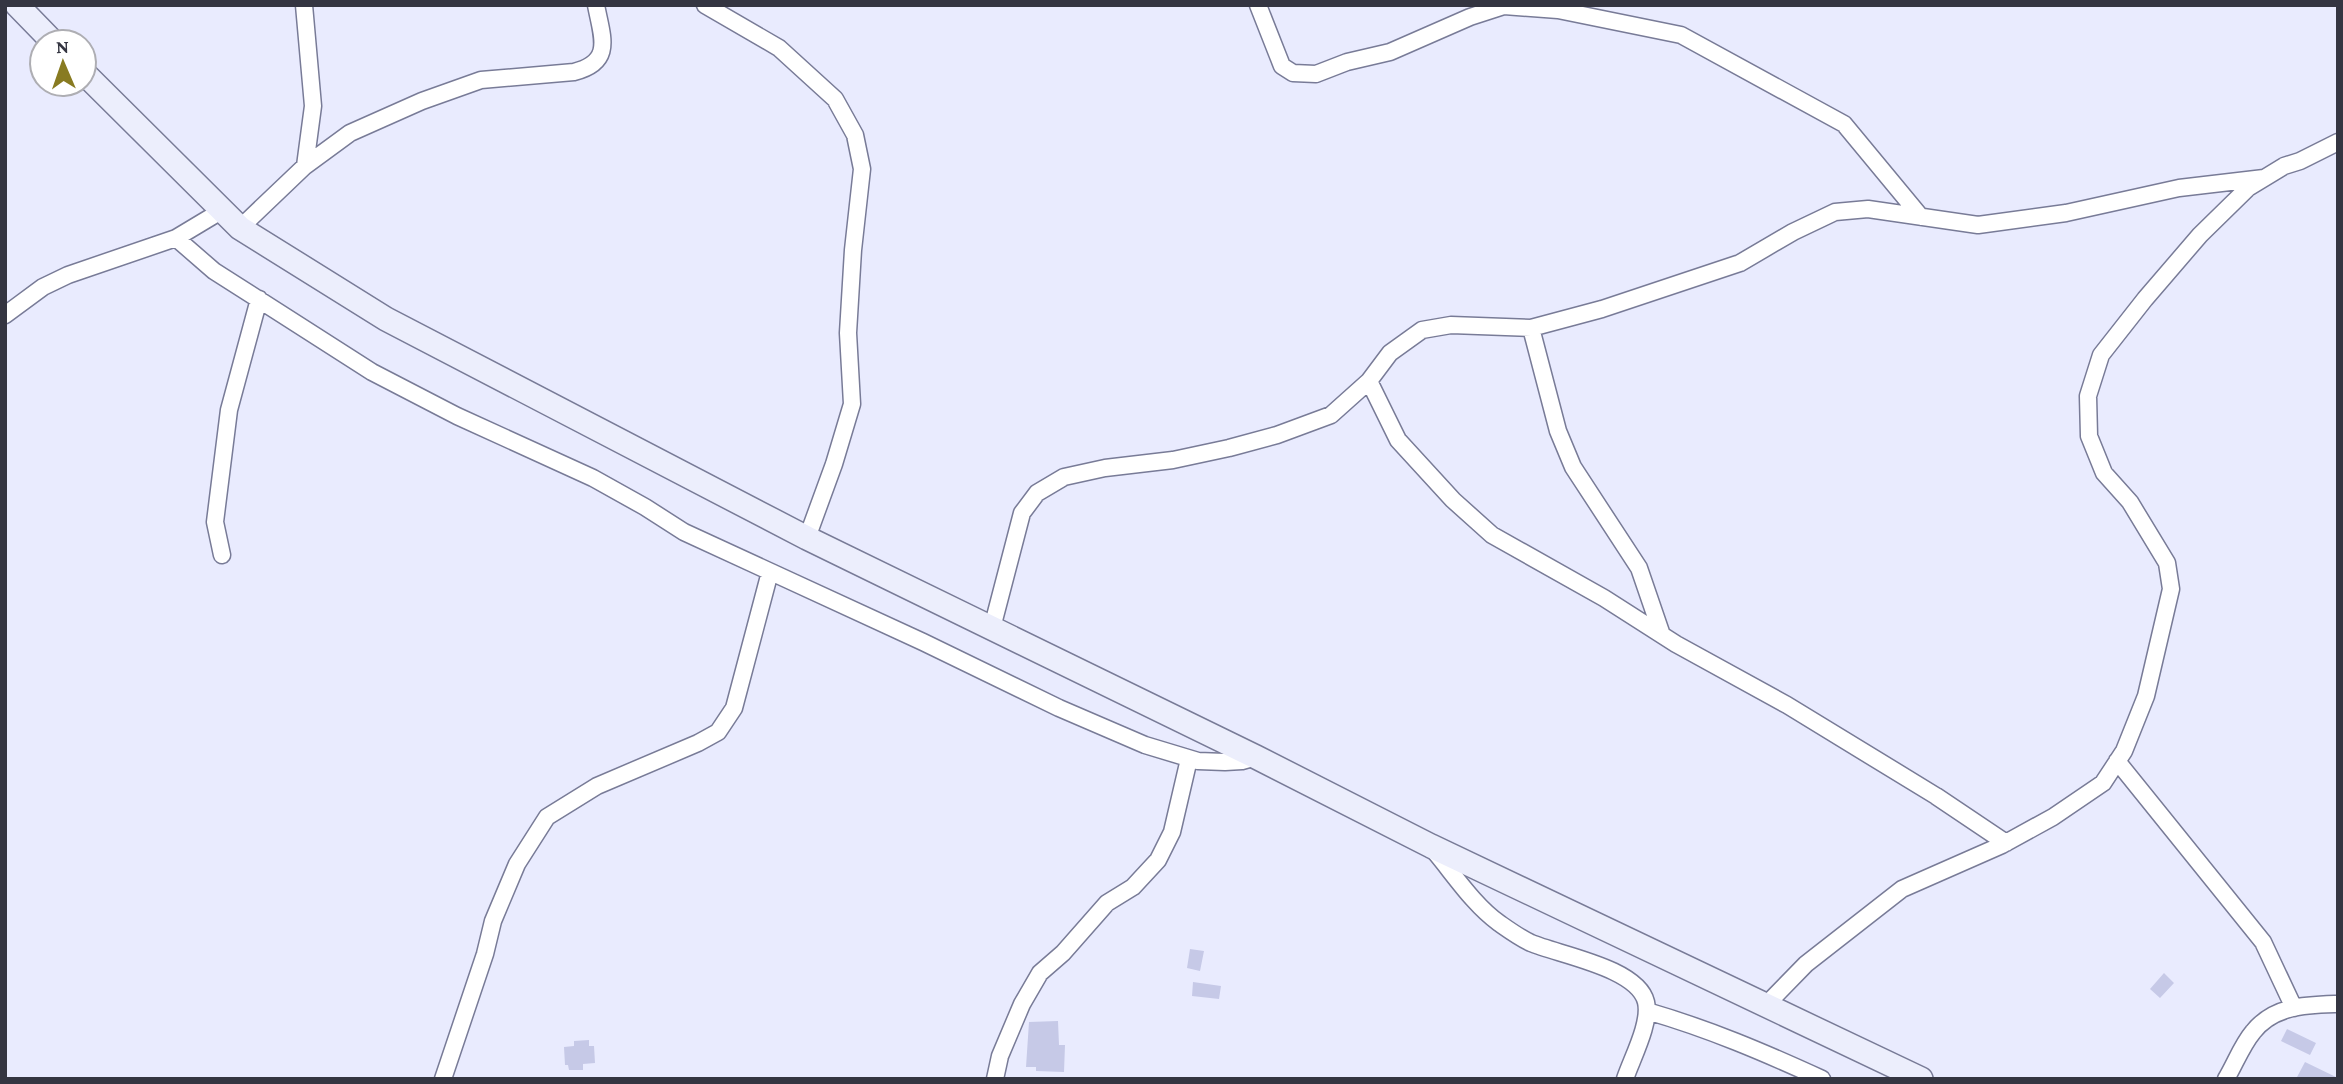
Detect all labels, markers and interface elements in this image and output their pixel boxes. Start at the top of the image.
north arrow [28,28,98,98]
text: N [56,36,69,57]

